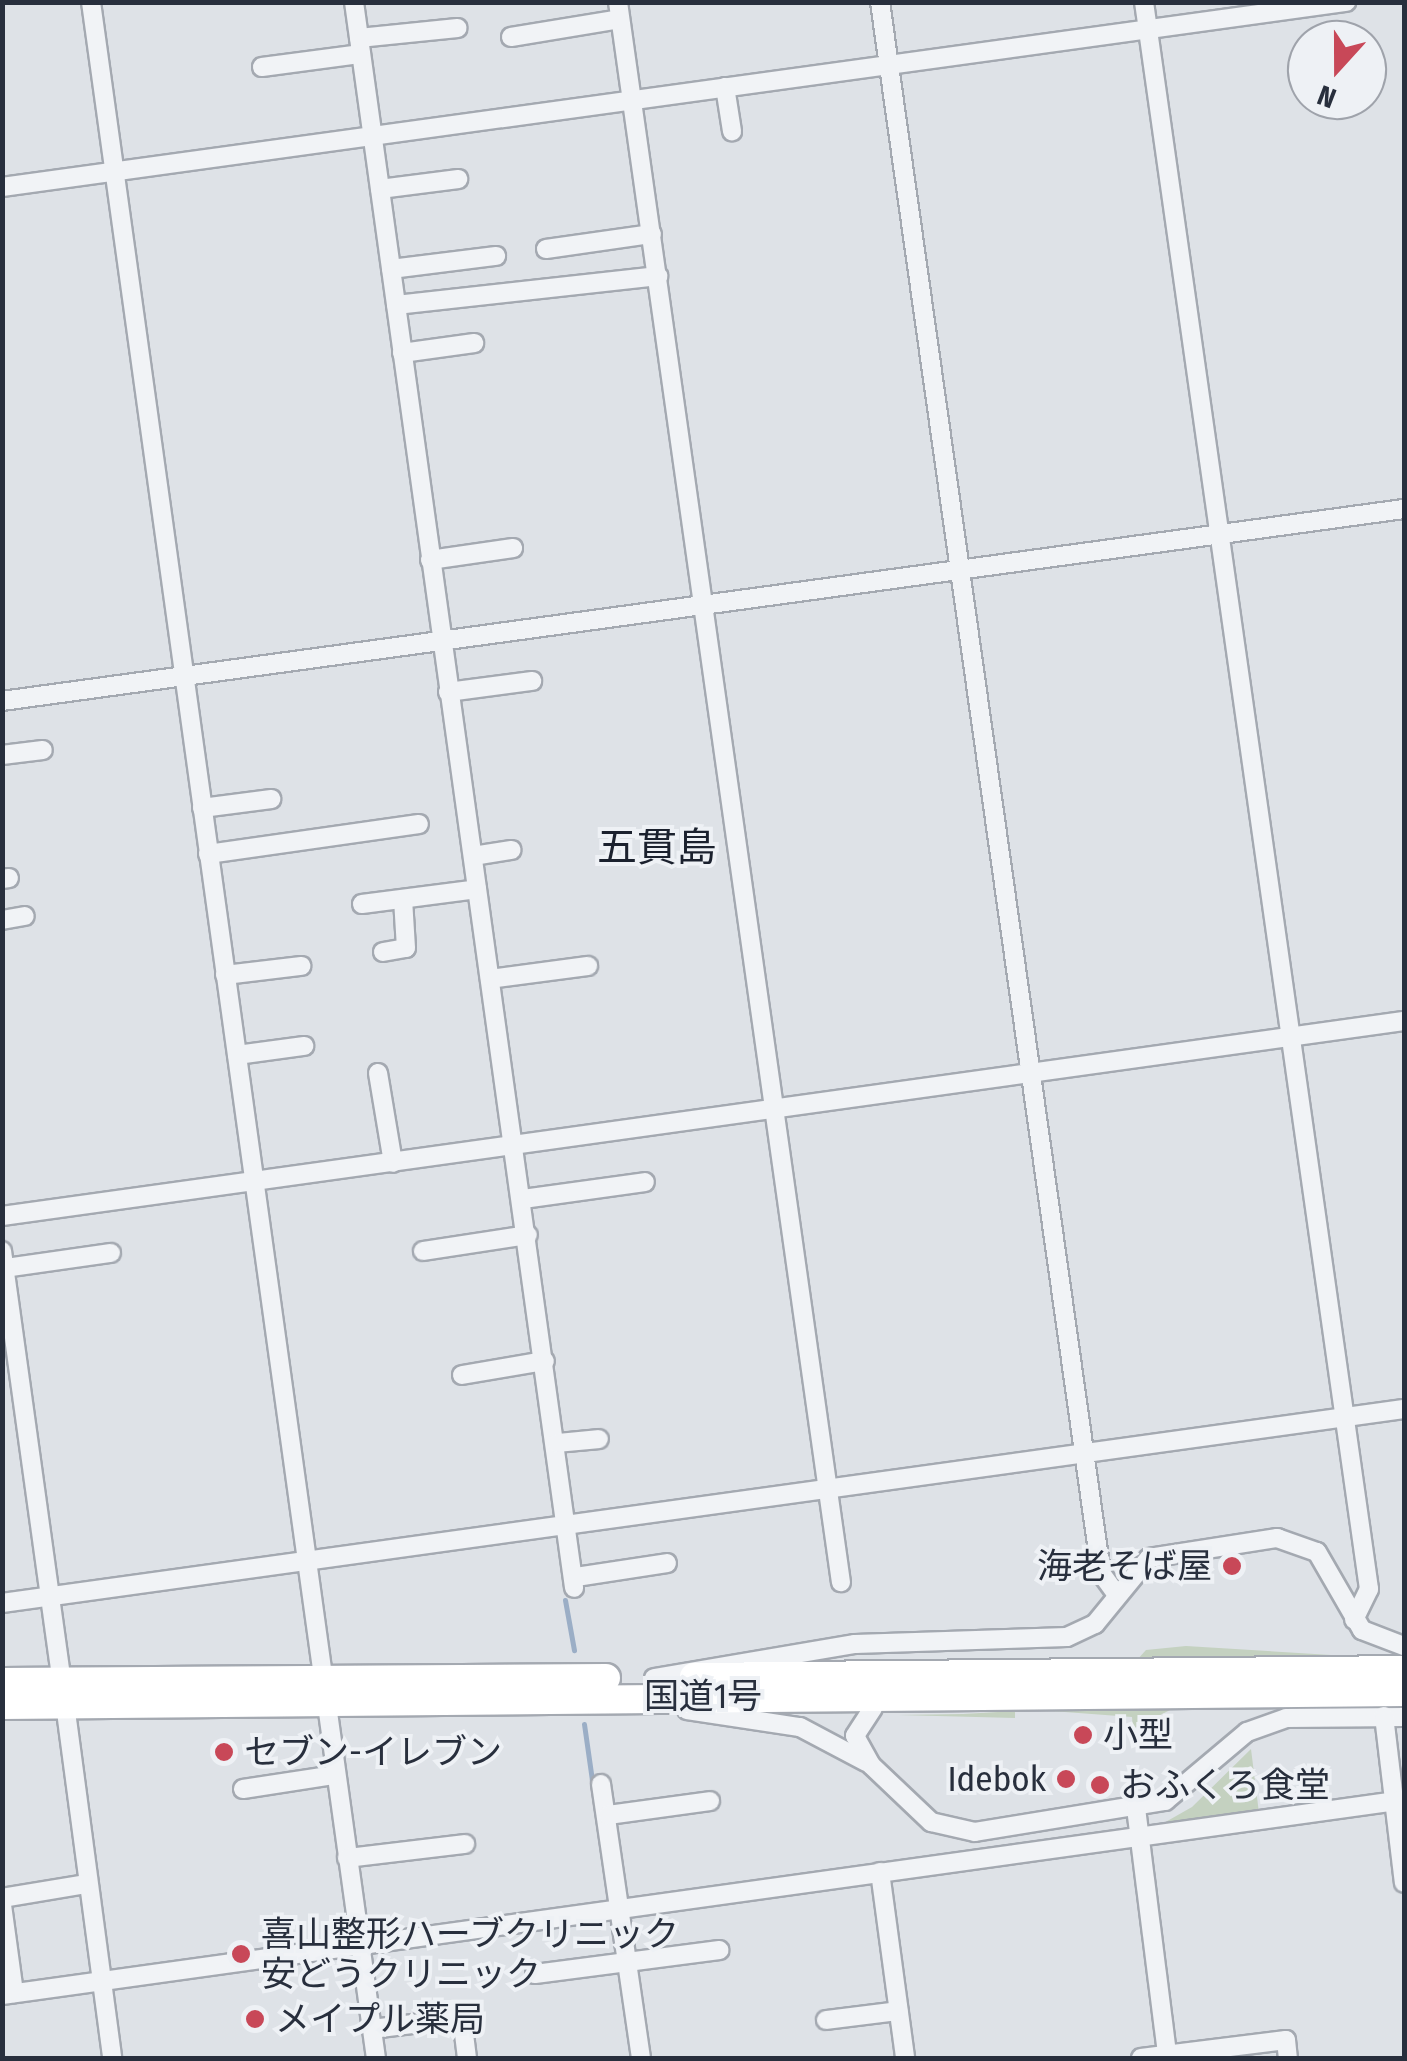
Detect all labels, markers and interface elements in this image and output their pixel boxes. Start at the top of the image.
north arrow [1287,20,1387,120]
text: N [1313,78,1341,115]
district label: 五貫島 [597,824,717,872]
place label: 海老そば屋 [1037,1545,1212,1587]
marker: 海老そば屋 [1221,1555,1243,1577]
street label: 国道1号 [644,1675,762,1717]
place label: 小型 [1103,1714,1173,1756]
marker: 小型 [1072,1724,1094,1746]
place label: セブン-イレブン [244,1731,502,1773]
marker: セブン-イレブン [213,1741,235,1763]
place label: Idebok [947,1758,1046,1800]
place label: おふくろ食堂 [1120,1764,1330,1806]
marker: Idebok [1055,1768,1077,1790]
marker: おふくろ食堂 [1089,1774,1111,1796]
place label: 喜山整形ハーブクリニック 安どうクリニック [261,1913,681,1995]
marker: 喜山整形ハーブクリニック 安どうクリニック [230,1943,252,1965]
place label: メイプル薬局 [275,1998,485,2040]
marker: メイプル薬局 [244,2008,266,2030]

